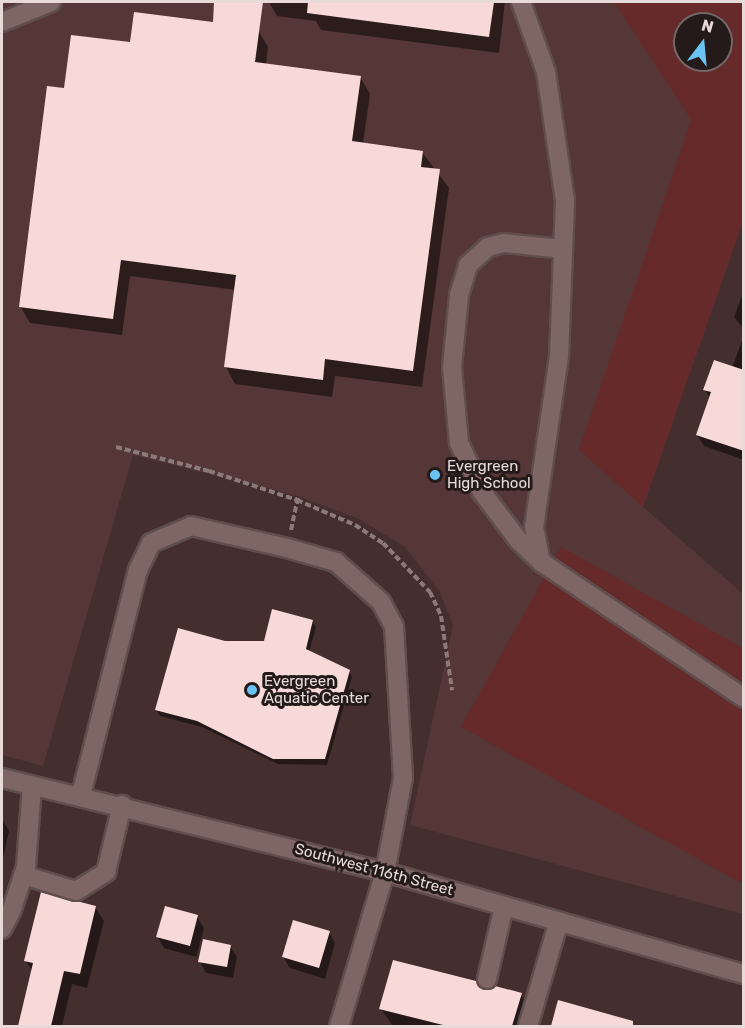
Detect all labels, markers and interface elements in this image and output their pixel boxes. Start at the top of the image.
north arrow [673,12,733,72]
text: N [699,15,716,37]
place label: Evergreen High School [447,457,531,492]
marker: Evergreen High School [428,468,442,482]
place label: Evergreen Aquatic Center [264,672,369,707]
marker: Evergreen Aquatic Center [245,683,259,697]
street label: Southwest 116th Street [293,840,455,900]

